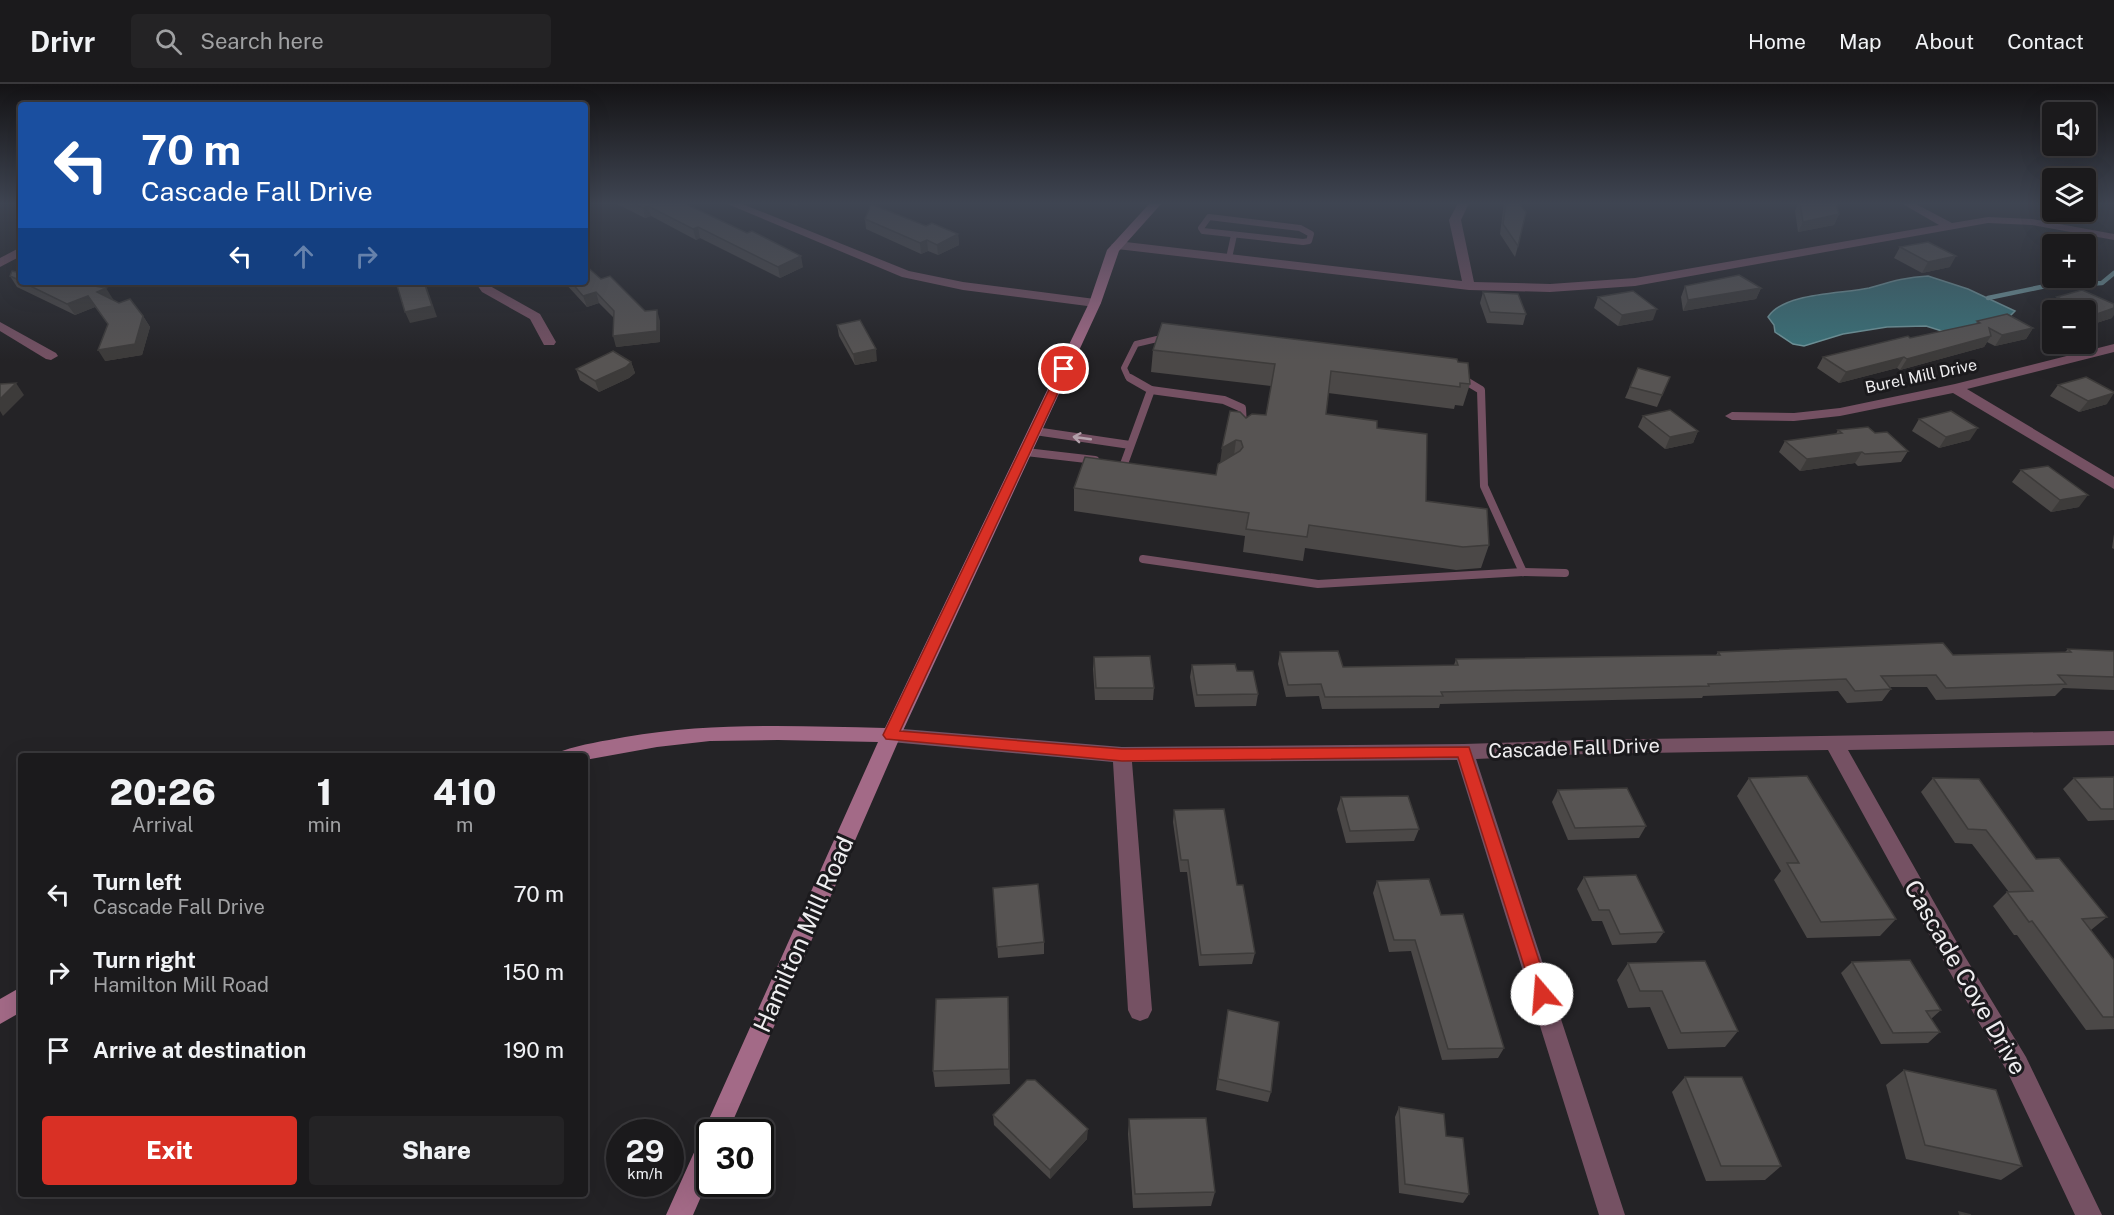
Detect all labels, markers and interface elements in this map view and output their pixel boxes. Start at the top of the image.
search box [131,14,551,68]
text: Drivr [30,25,95,58]
icon: search [152,25,185,58]
text: Search here [200,28,324,54]
text: Home [1748,29,1806,54]
text: Map [1839,29,1882,54]
text: About [1915,29,1974,54]
text: Contact [2007,29,2084,54]
map controls [2042,102,2096,354]
button: sound [2042,102,2096,156]
text: 70 m [141,125,241,174]
icon: left [42,126,120,204]
button: layers [2042,168,2096,222]
text: Cascade Fall Drive [141,175,373,207]
button: + [2042,234,2096,288]
icon: left [224,240,257,273]
icon: ahead [287,240,320,273]
icon: right [350,240,383,273]
button: − [2042,300,2096,354]
pin [1038,343,1089,394]
icon: arrive [1047,352,1080,385]
street label: Burel Mill Drive [1863,355,1979,397]
one-way arrow [1073,432,1093,443]
street label: Cascade Fall Drive [1488,733,1660,763]
text: 20:26 [110,771,216,813]
text: 1 [316,771,332,813]
text: 410 [433,771,496,813]
text: Arrival [132,813,194,837]
text: min [307,813,341,837]
text: m [456,813,473,837]
street label: Hamilton Mill Road [747,832,859,1036]
text: Turn left [93,869,182,895]
street label: Cascade Cove Drive [1899,875,2033,1079]
icon: left [42,878,75,911]
text: 70 m [513,881,564,907]
text: Cascade Fall Drive [93,895,265,919]
text: Turn right [93,947,196,973]
icon: right [42,956,75,989]
text: 150 m [503,959,564,985]
position arrow [1510,962,1574,1026]
text: Hamilton Mill Road [93,973,269,997]
icon: arrive [42,1034,75,1067]
text: Arrive at destination [93,1037,306,1063]
text: 190 m [504,1037,564,1063]
button: Exit [42,1116,297,1185]
button: Share [309,1116,564,1185]
speed limit sign: 30 [696,1119,774,1197]
text: 29 [626,1133,664,1169]
text: km/h [627,1165,663,1182]

